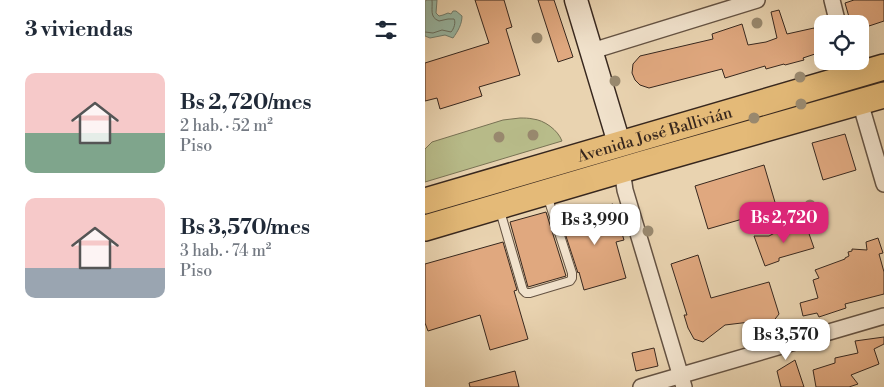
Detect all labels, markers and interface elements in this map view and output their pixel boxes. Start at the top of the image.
map controls [814,15,869,70]
button: locate [814,15,869,70]
icon: filters [372,16,400,44]
text: 3 viviendas [25,17,133,43]
text: Bs 2,720/mes [180,90,312,116]
icon: home [65,93,125,153]
street label: Avenida José Ballivián [574,102,735,167]
text: 2 hab. · 52 m² [180,116,273,136]
text: Piso [180,136,212,156]
pin: Bs 2,720 [732,202,836,244]
pin: Bs 3,990 [543,204,647,246]
text: Bs 2,720 [750,208,818,228]
text: Bs 3,990 [561,210,629,230]
text: Bs 3,570/mes [180,215,310,241]
icon: home [65,218,125,278]
text: 3 hab. · 74 m² [180,241,271,261]
text: Piso [180,261,212,281]
pin: Bs 3,570 [734,318,838,361]
text: Bs 3,570 [753,325,819,345]

